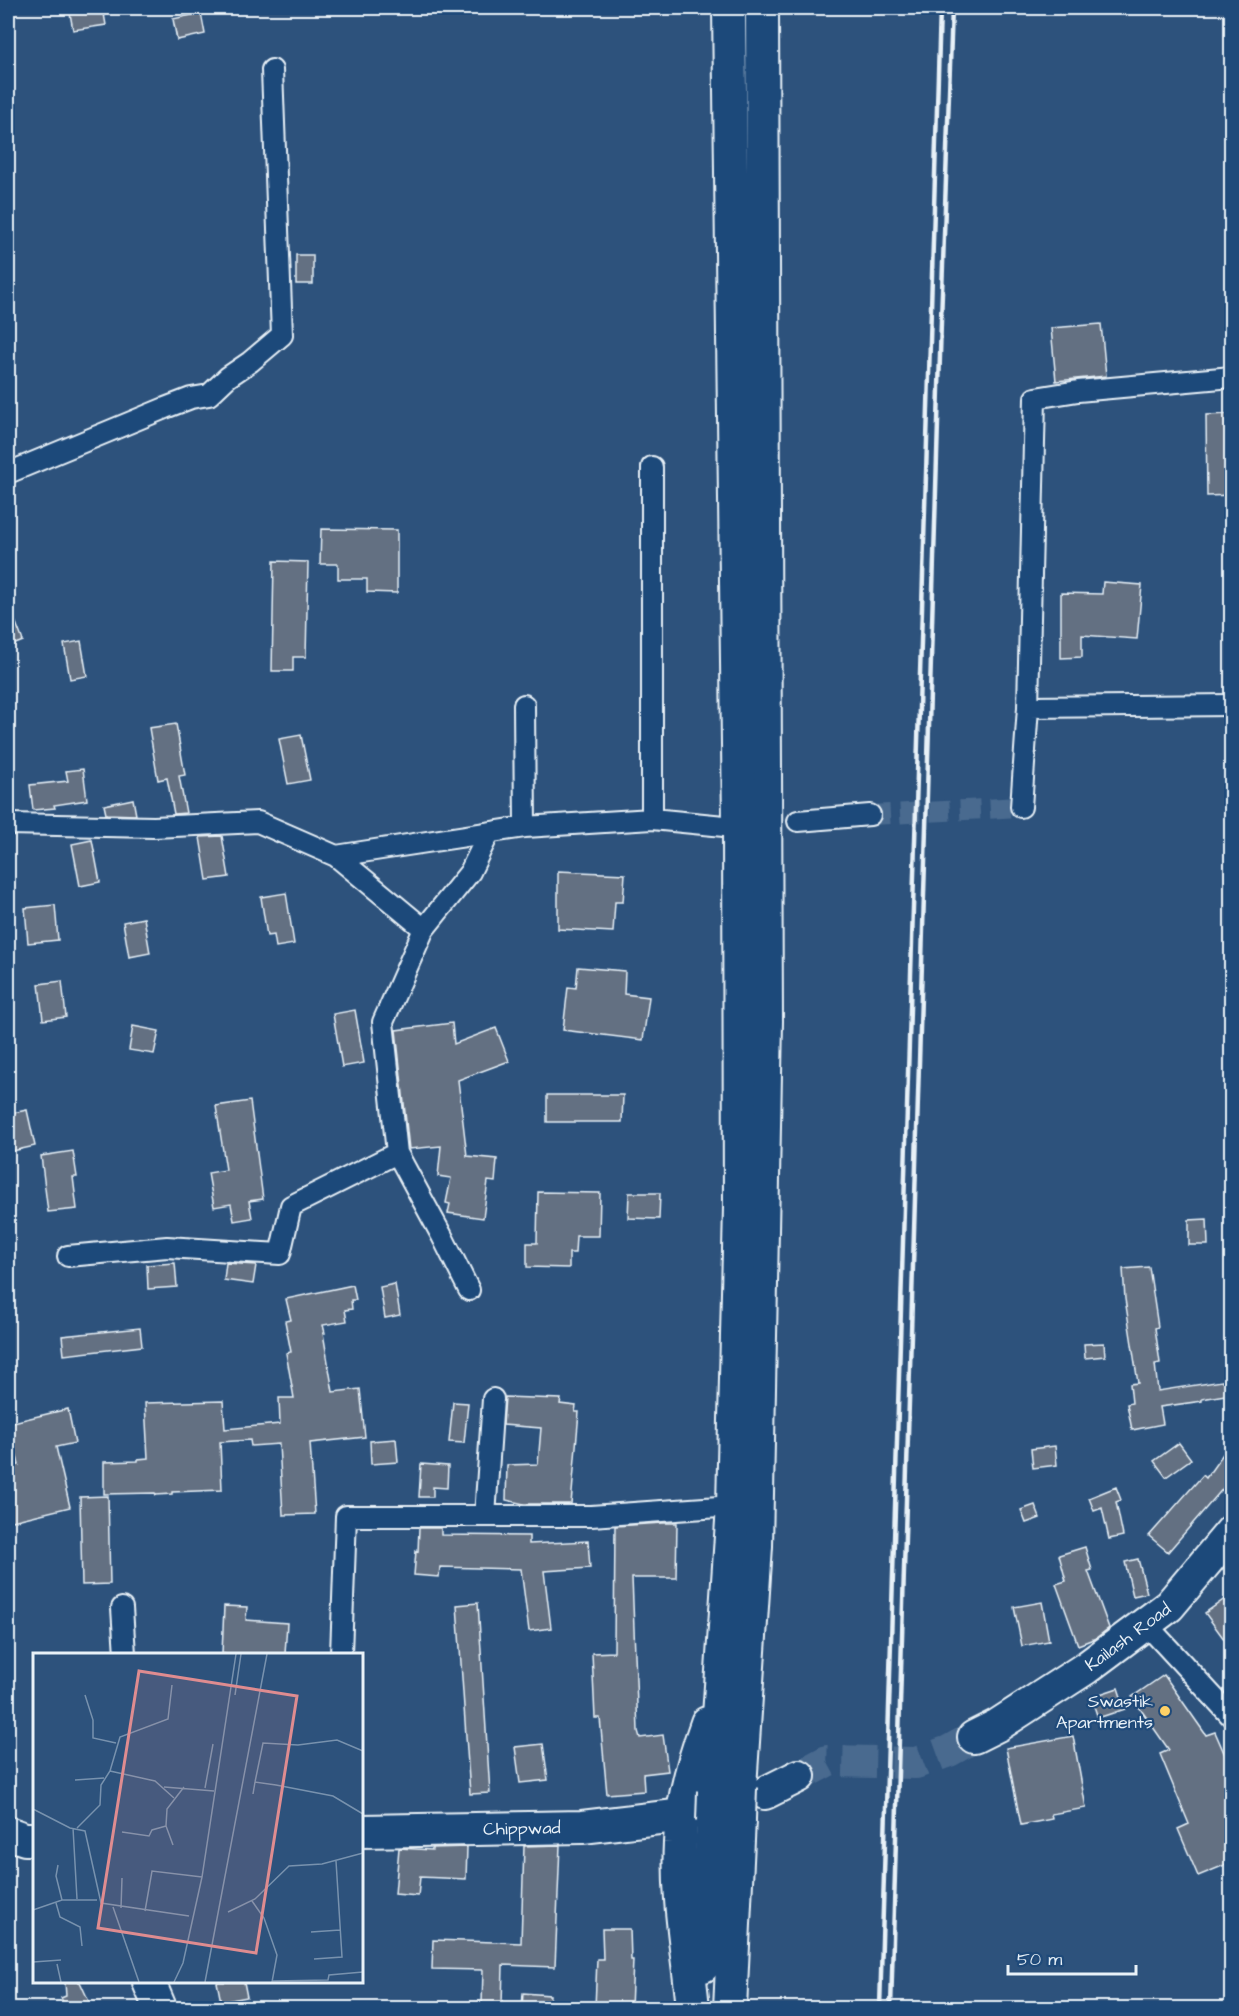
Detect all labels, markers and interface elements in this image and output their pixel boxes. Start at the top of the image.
street label: Kailash Road [1080,1597,1176,1677]
inset map [33,1653,363,1983]
place label: Swastik Apartments [1056,1689,1153,1735]
marker: Swastik Apartments [1158,1704,1172,1718]
street label: Chippwad [483,1815,561,1842]
scale bar [1008,1938,1136,1976]
text: 50 m [1017,1947,1062,1972]

